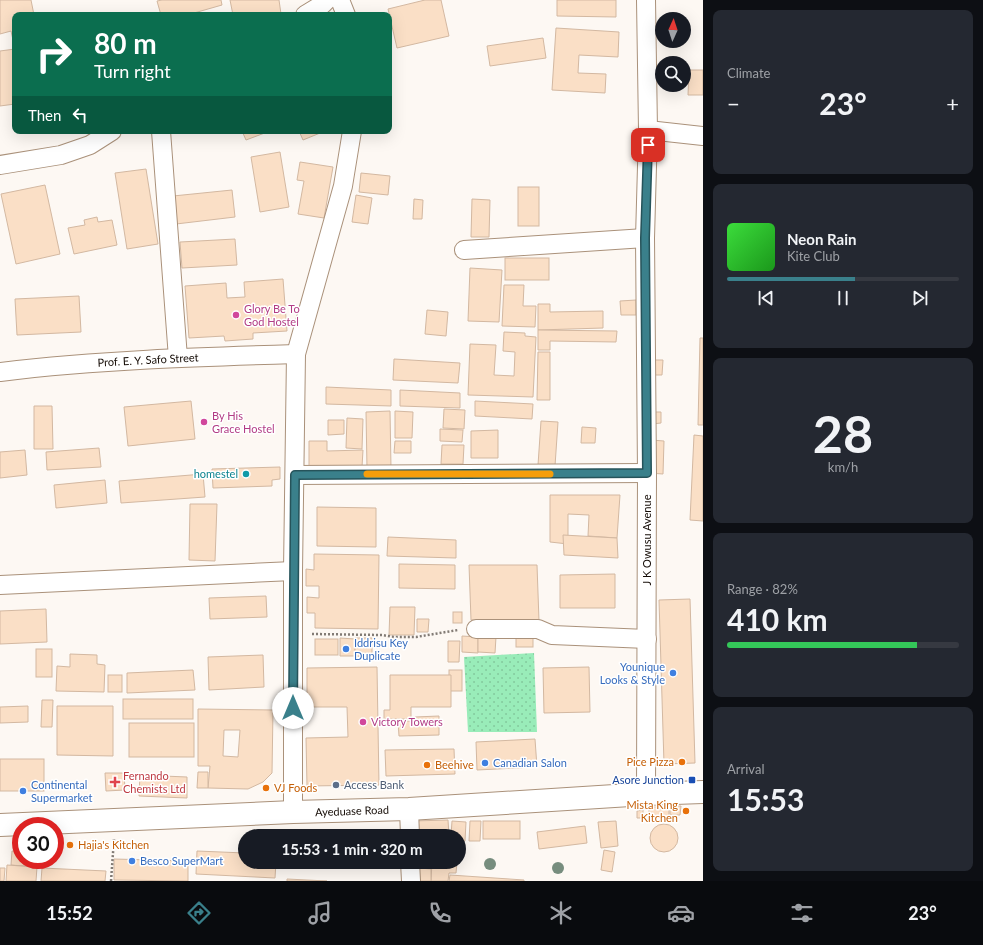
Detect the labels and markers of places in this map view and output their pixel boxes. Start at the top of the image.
pin [631,128,665,162]
place label: Glory Be To God Hostel [244,302,300,328]
marker: Glory Be To God Hostel [231,310,241,320]
place label: By His Grace Hostel [212,409,275,435]
marker: By His Grace Hostel [199,417,209,427]
place label: homestel [194,467,238,480]
marker: homestel [241,469,251,479]
place label: Iddrisu Key Duplicate [354,636,408,662]
marker: Iddrisu Key Duplicate [341,644,351,654]
place label: Younique Looks & Style [600,660,665,686]
marker: Younique Looks & Style [668,668,678,678]
place label: Victory Towers [371,715,443,728]
marker: Victory Towers [358,717,368,727]
place label: Pice Pizza [626,755,674,768]
place label: Canadian Salon [493,756,567,769]
marker: Pice Pizza [677,757,687,767]
place label: Beehive [435,758,474,771]
marker: Canadian Salon [480,758,490,768]
marker: Beehive [422,760,432,770]
place label: Fernando Chemists Ltd [123,769,186,795]
place label: Asore Junction [612,773,684,786]
marker: Asore Junction [687,775,697,785]
marker: Fernando Chemists Ltd [110,777,120,787]
place label: Continental Supermarket [31,778,93,804]
place label: Access Bank [344,778,404,791]
marker: Access Bank [331,780,341,790]
place label: VJ Foods [274,781,318,794]
marker: VJ Foods [261,783,271,793]
marker: Continental Supermarket [18,786,28,796]
place label: Mista King Kitchen [626,798,678,824]
marker: Mista King Kitchen [681,806,691,816]
place label: Hajia's Kitchen [78,838,149,851]
marker: Hajia's Kitchen [65,840,75,850]
place label: Besco SuperMart [140,854,223,867]
marker: Besco SuperMart [127,856,137,866]

